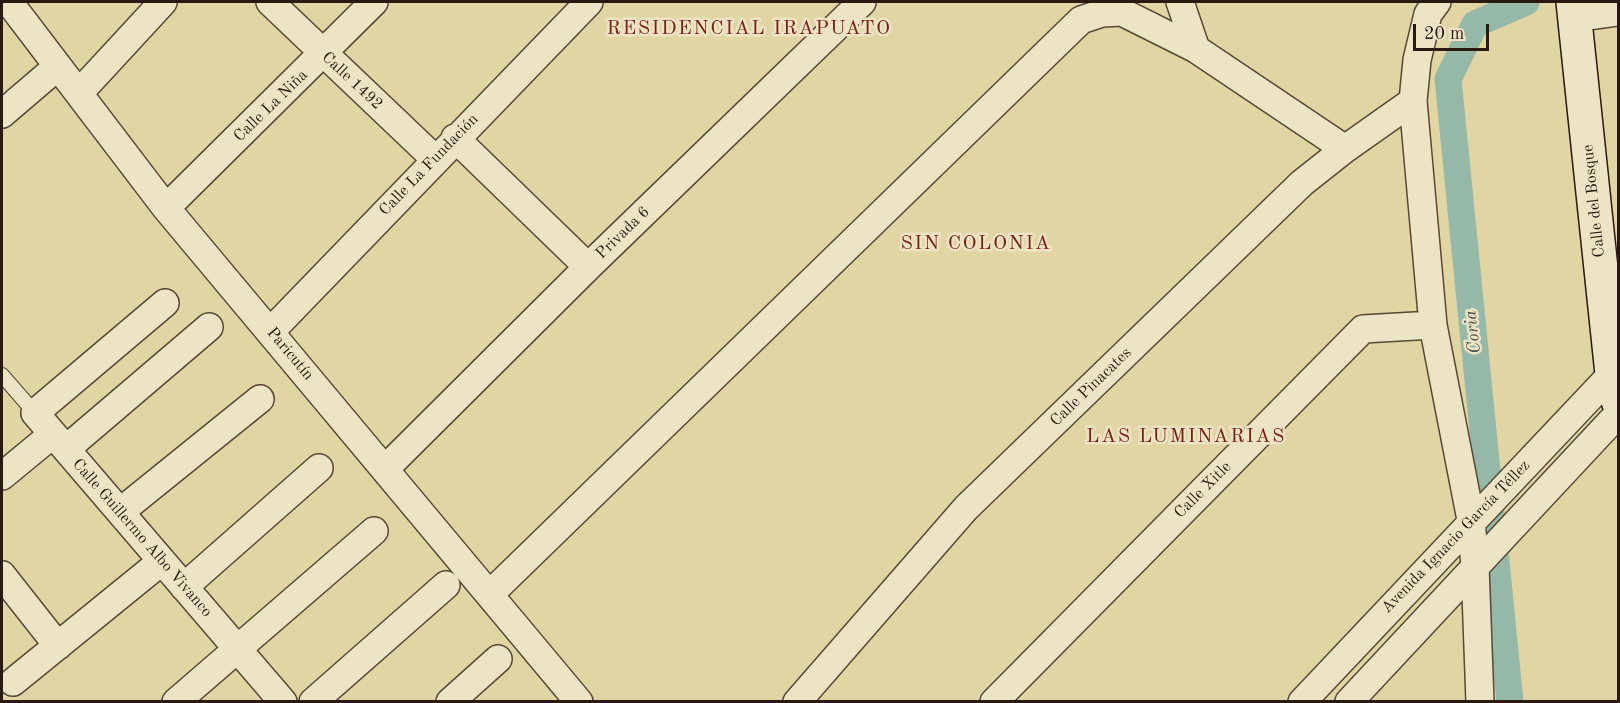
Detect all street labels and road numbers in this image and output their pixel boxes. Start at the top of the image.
street label: Calle 1492 [318,48,386,114]
street label: Calle La Niña [230,66,312,146]
street label: Calle La Fundación [375,110,483,220]
street label: Calle del Bosque [1579,144,1609,258]
street label: Privada 6 [592,203,654,263]
street label: Paricutín [262,324,318,384]
street label: Calle Pinacates [1046,343,1136,431]
street label: Calle Guillermo Albo Vivanco [68,455,216,621]
street label: Avenida Ignacio García Téllez [1378,456,1534,618]
street label: Calle Xitle [1171,458,1235,522]

